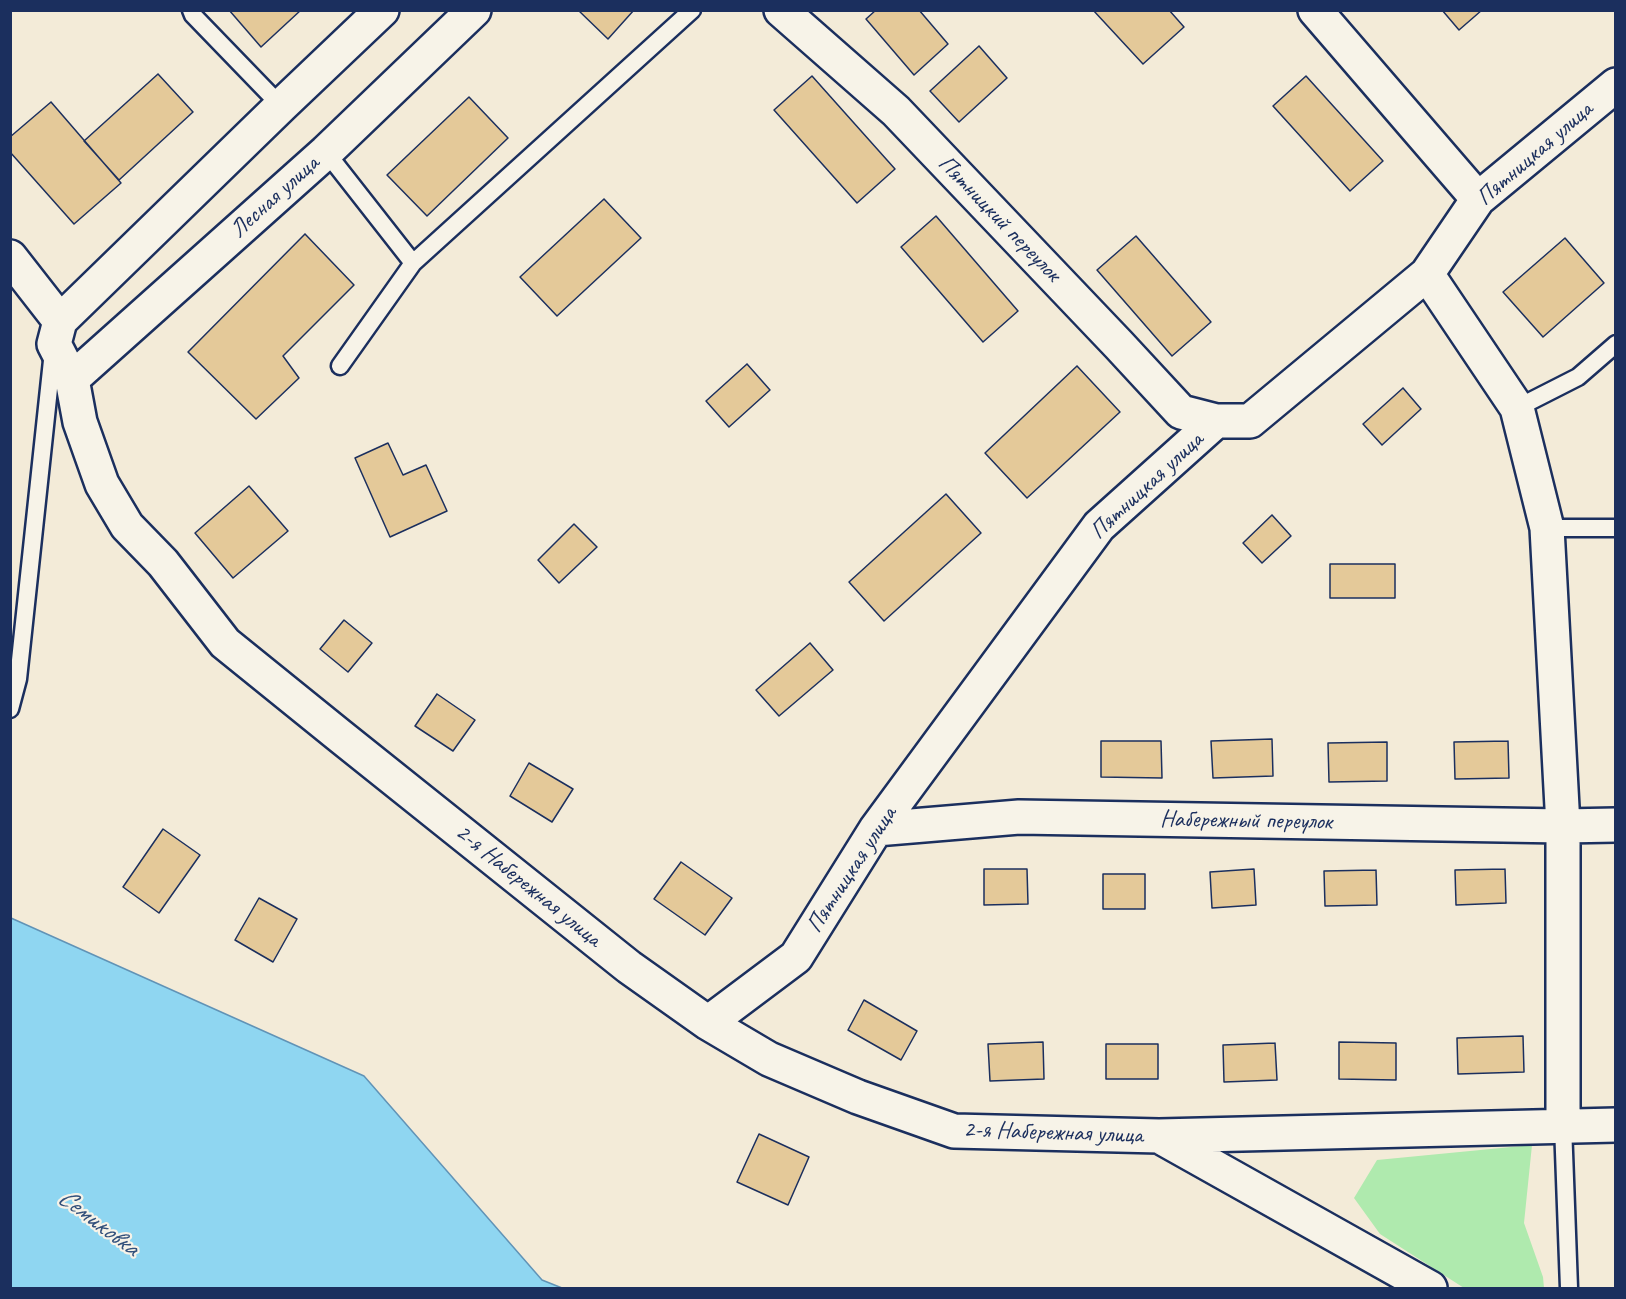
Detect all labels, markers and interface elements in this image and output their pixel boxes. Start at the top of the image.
street label: Пятницкая улица [1471,96,1599,212]
street label: Лесная улица [225,150,325,244]
street label: Пятницкий переулок [931,150,1067,288]
street label: Пятницкая улица [1084,426,1210,546]
street label: Пятницкая улица [801,802,903,938]
street label: Набережный переулок [1160,805,1332,837]
street label: 2-я Набережная улица [449,818,607,954]
street label: 2-я Набережная улица [963,1115,1143,1151]
water label: Семиковка [51,1182,145,1264]

